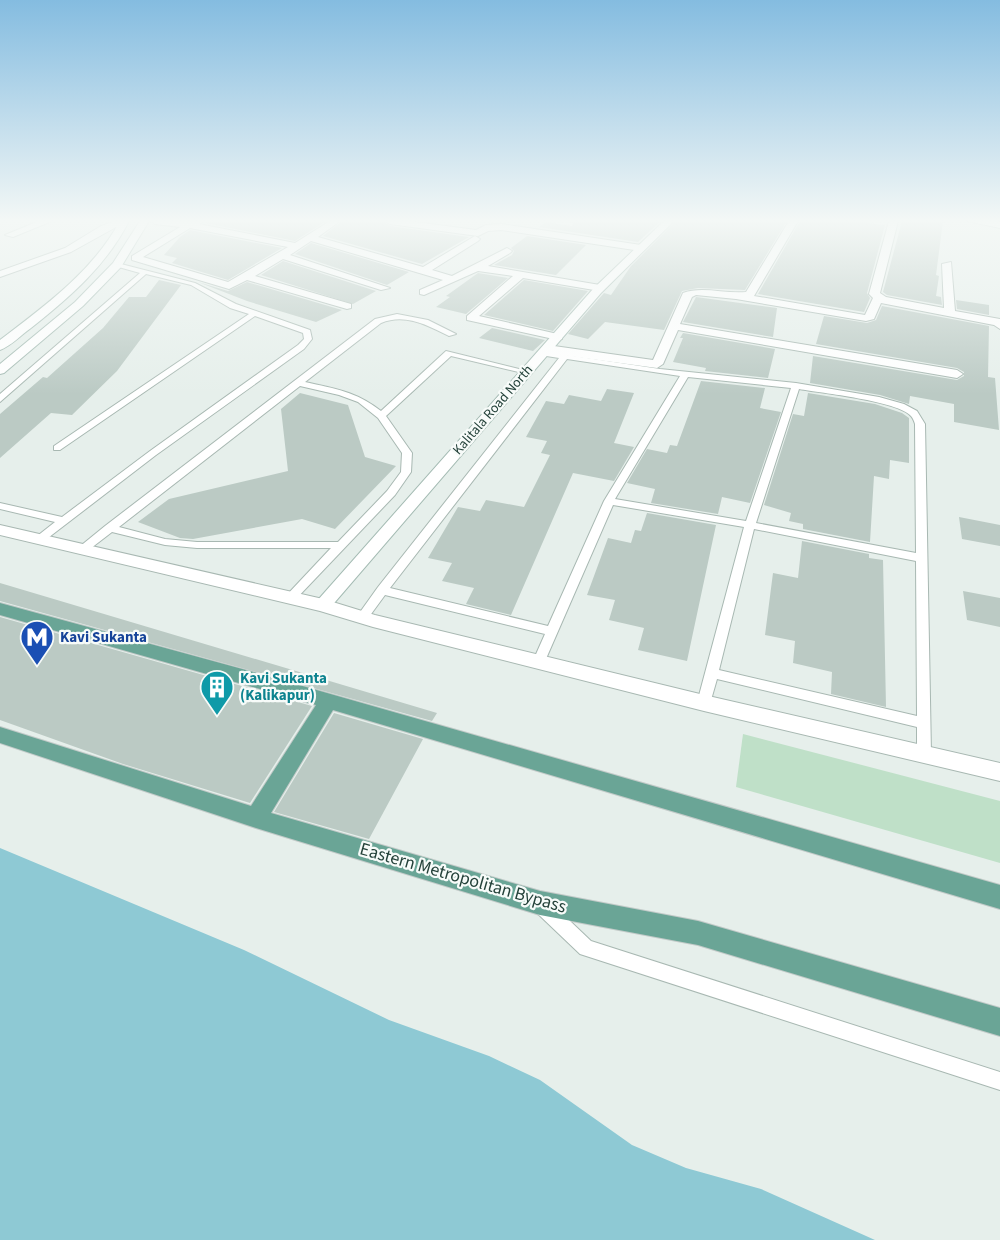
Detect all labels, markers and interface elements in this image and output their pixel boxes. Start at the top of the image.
street label: Kalitala Road North [448,360,538,460]
metro station icon: Kavi Sukanta [19,619,55,666]
place label: Kavi Sukanta [60,627,147,648]
place label: Kavi Sukanta (Kalikapur) [240,668,327,706]
building icon: Kavi Sukanta (Kalikapur) [199,669,235,716]
street label: Eastern Metropolitan Bypass [357,837,569,919]

